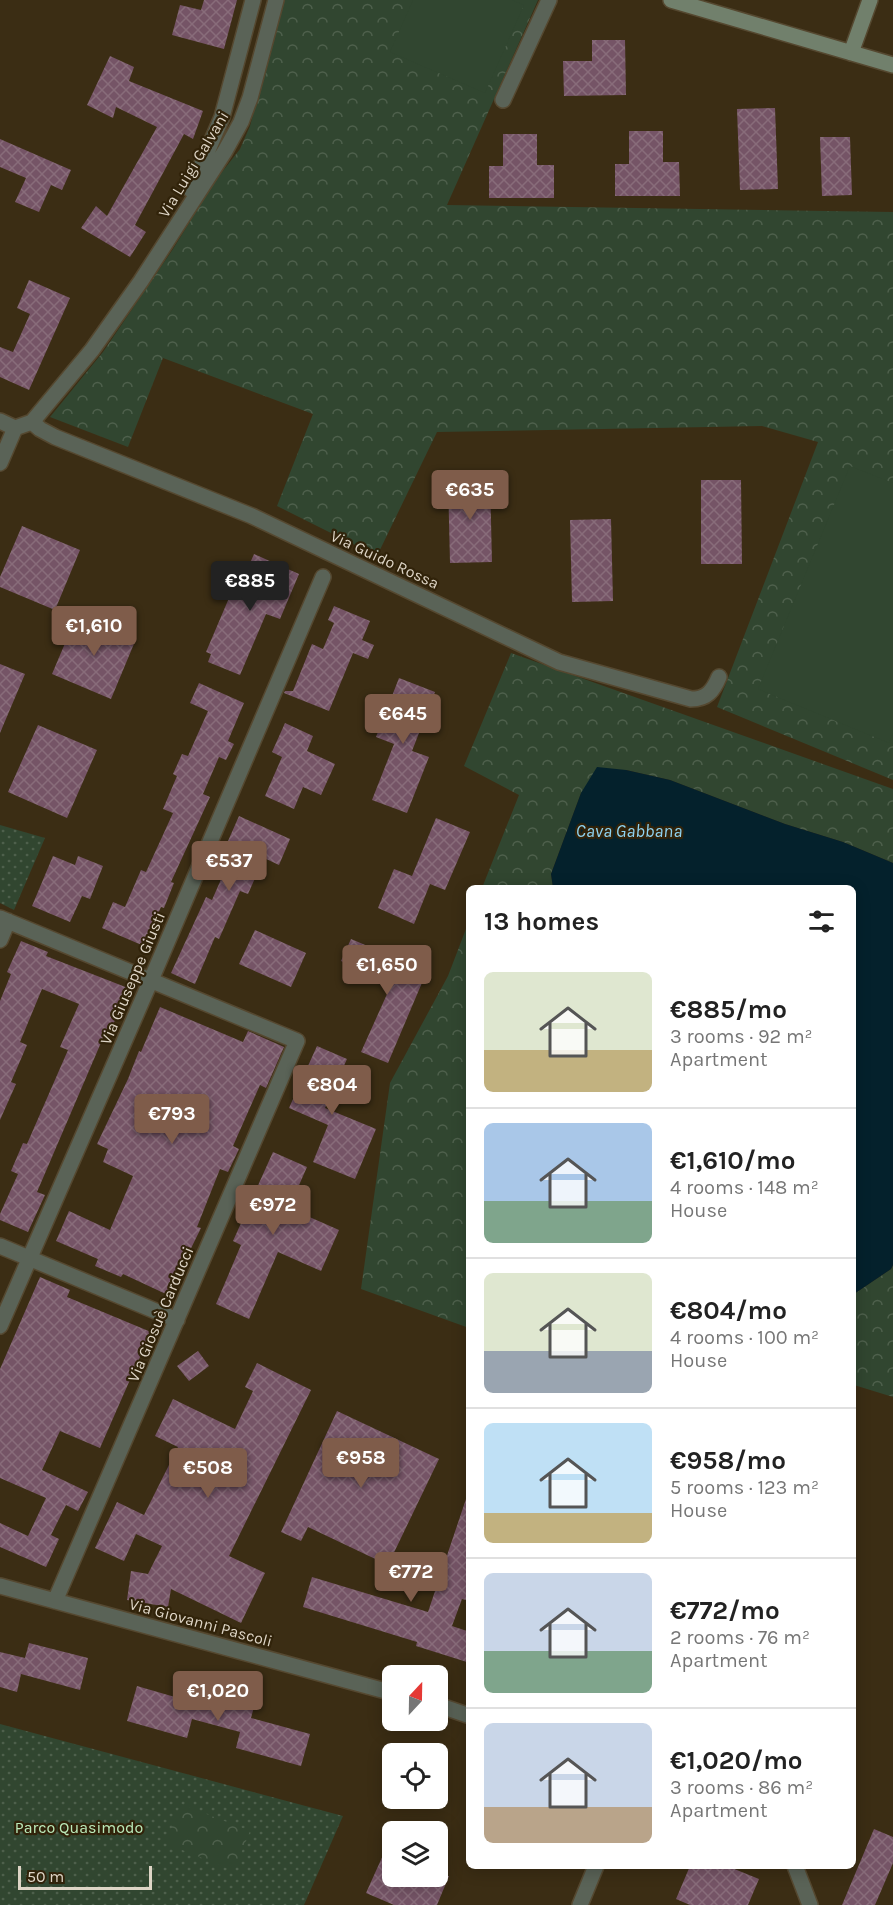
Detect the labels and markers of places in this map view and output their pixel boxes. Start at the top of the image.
pin: €635 [434,470,506,521]
pin: €885 [214,561,286,612]
pin: €1,610 [45,606,143,657]
pin: €645 [367,694,439,745]
pin: €537 [193,841,265,892]
pin: €1,650 [338,945,436,996]
pin: €804 [296,1065,368,1116]
pin: €793 [136,1094,208,1145]
pin: €972 [237,1185,309,1236]
pin: €958 [325,1438,397,1489]
pin: €508 [172,1448,244,1499]
pin: €772 [375,1552,447,1603]
pin: €1,020 [169,1671,267,1722]

